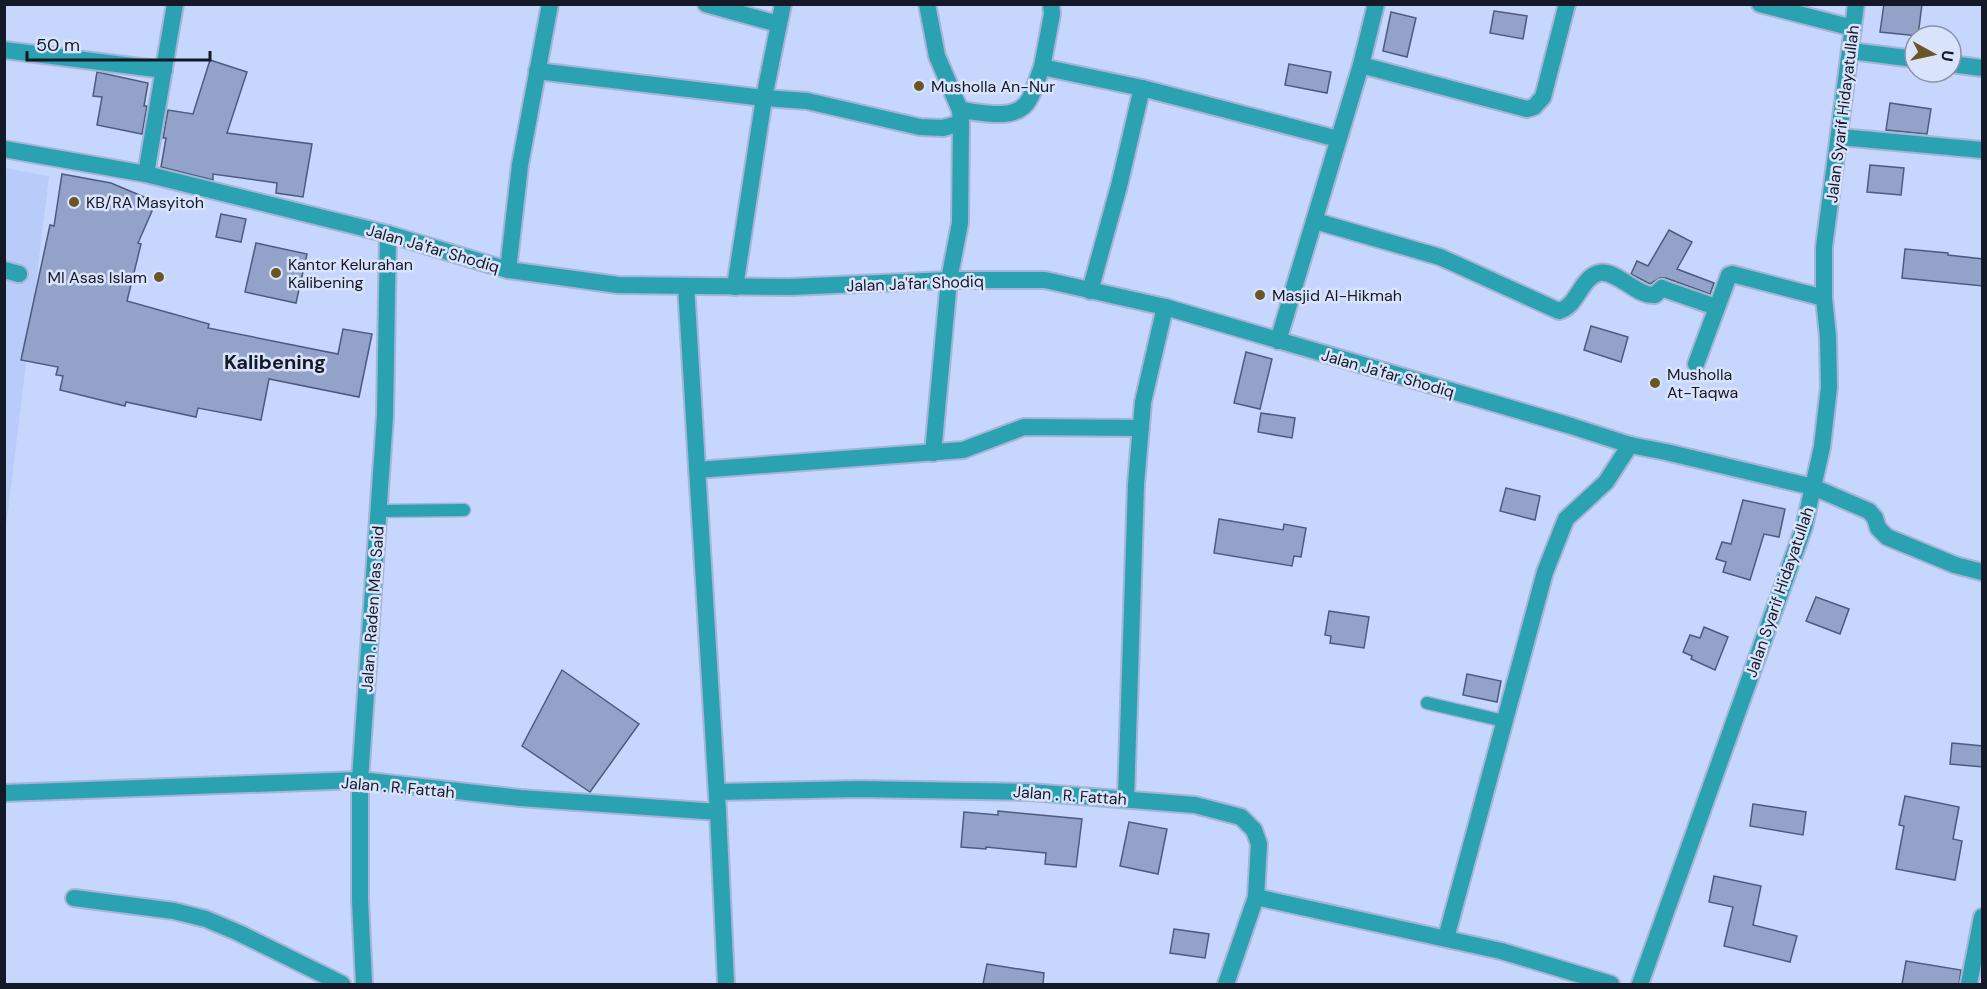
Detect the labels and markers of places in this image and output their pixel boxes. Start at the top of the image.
place label: Musholla An-Nur [931,76,1055,97]
marker: Musholla An-Nur [912,79,926,93]
place label: KB/RA Masyitoh [86,192,204,213]
marker: KB/RA Masyitoh [67,195,81,209]
place label: Kantor Kelurahan Kalibening [288,254,413,293]
marker: Kantor Kelurahan Kalibening [269,266,283,280]
place label: MI Asas Islam [48,267,147,288]
marker: MI Asas Islam [152,270,166,284]
place label: Masjid Al-Hikmah [1272,285,1402,306]
marker: Masjid Al-Hikmah [1253,288,1267,302]
place label: Musholla At-Taqwa [1667,364,1738,403]
marker: Musholla At-Taqwa [1648,376,1662,390]

